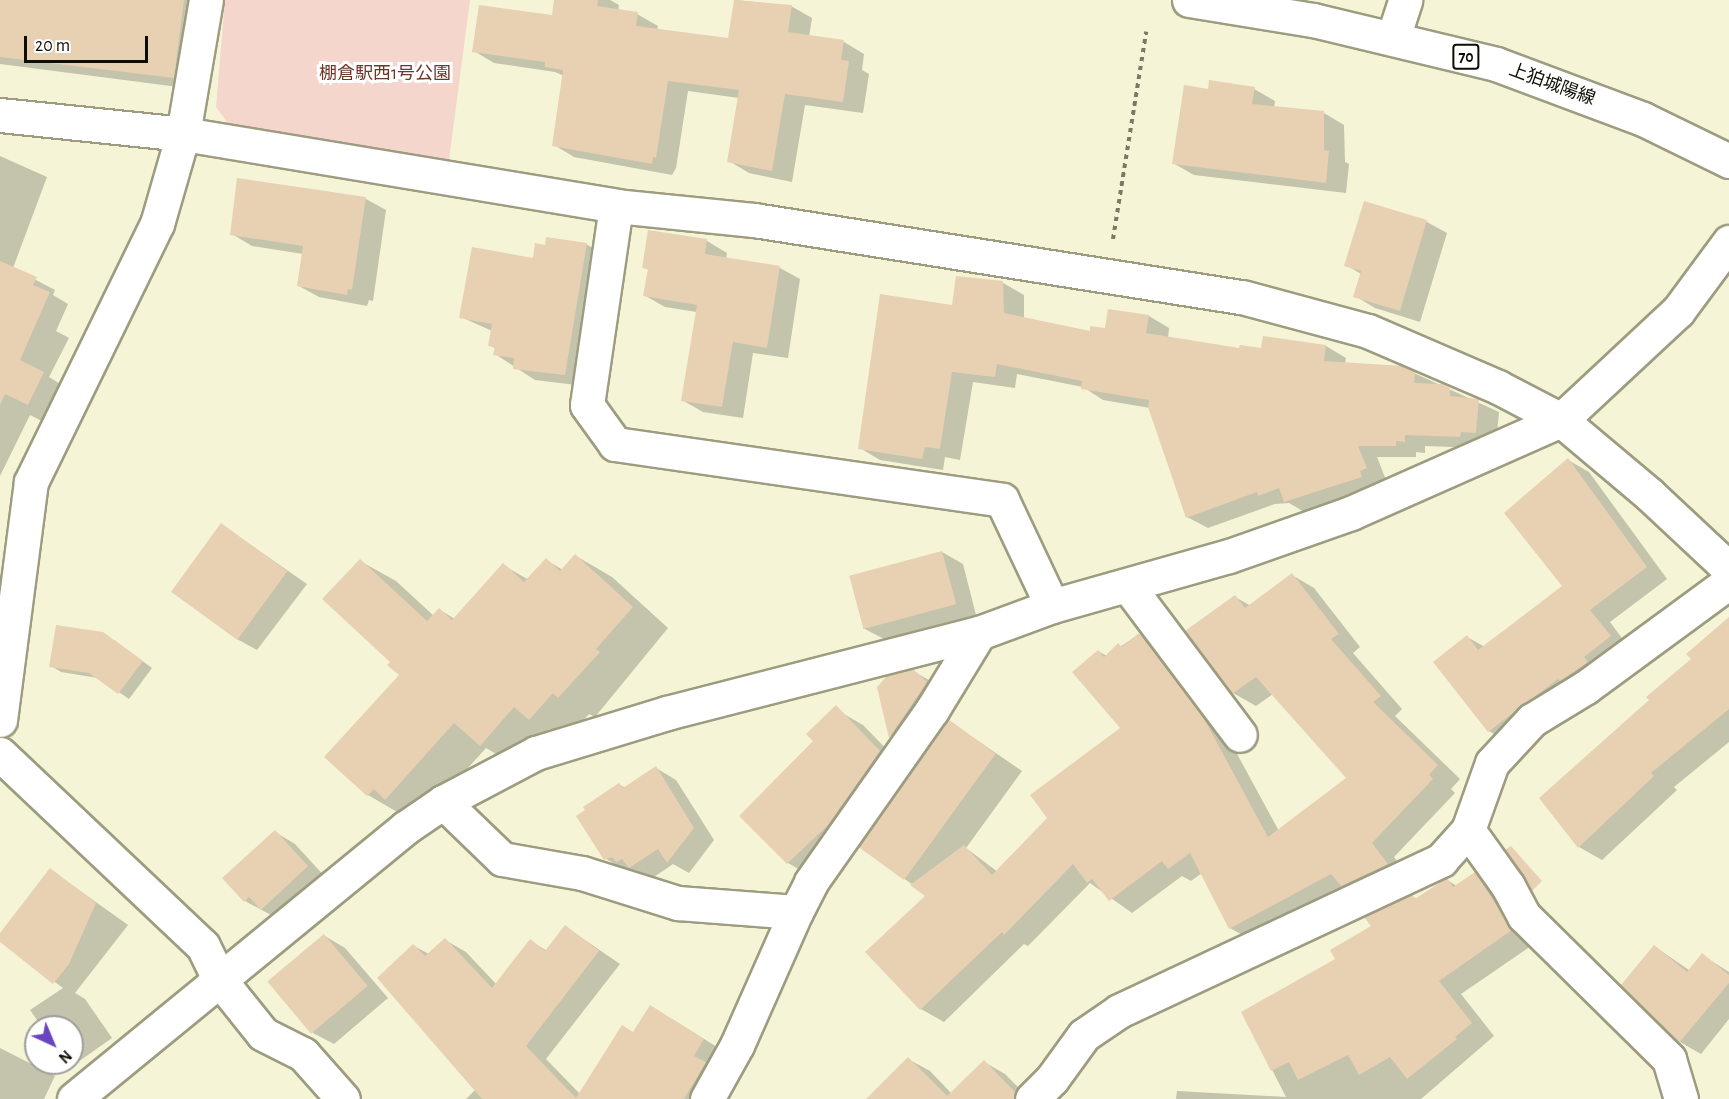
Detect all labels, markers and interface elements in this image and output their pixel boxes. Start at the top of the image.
scale bar [27,24,152,62]
text: 20 m [35,37,70,55]
road number: 70 [1451,44,1481,70]
street label: 上狛城陽線 [1506,59,1598,111]
park label: 棚倉駅西1号公園 [319,63,451,85]
north arrow [24,1015,84,1075]
text: N [56,1047,75,1066]

